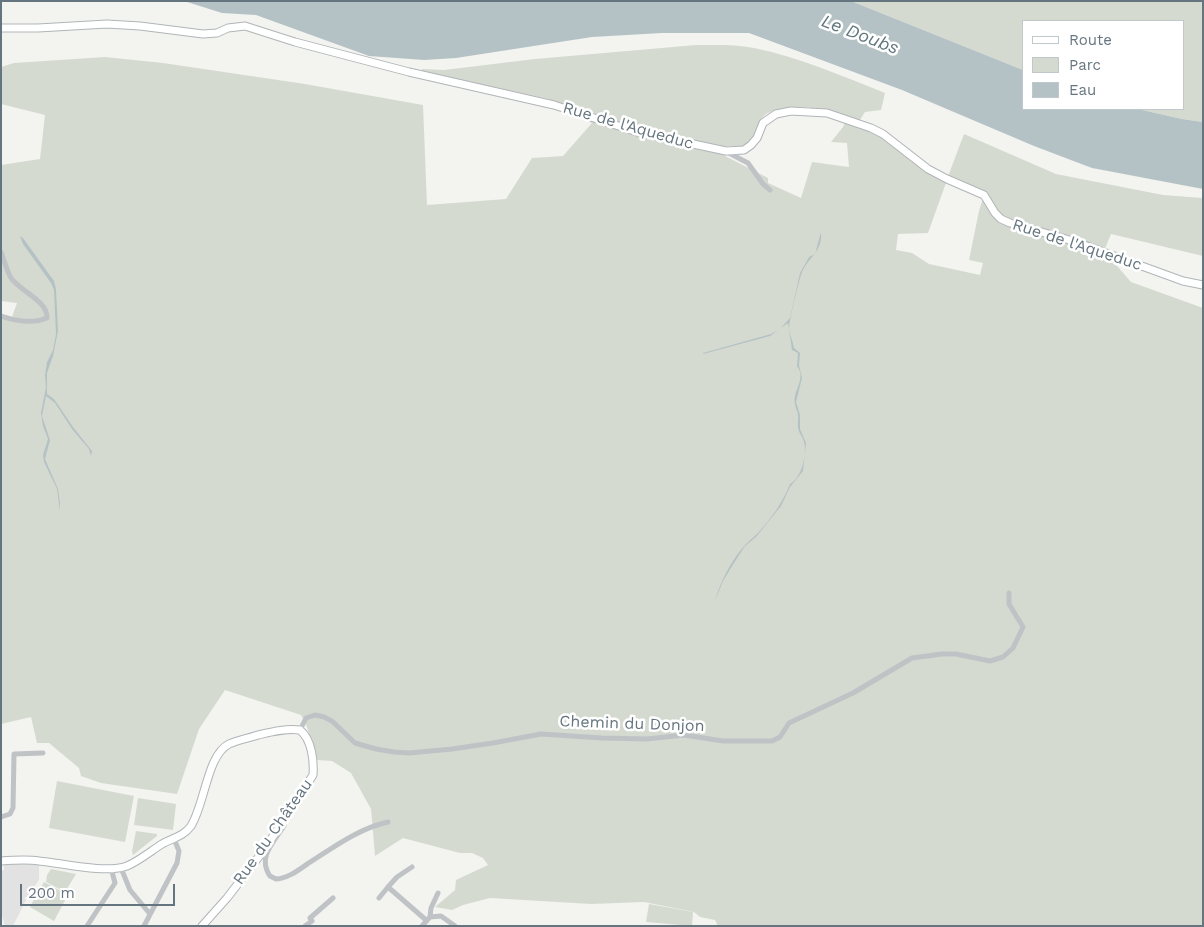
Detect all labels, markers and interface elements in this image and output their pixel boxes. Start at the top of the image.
water label: Le Doubs [818,10,902,60]
legend [1022,20,1184,110]
text: Route [1069,31,1112,49]
text: Parc [1069,56,1101,74]
text: Eau [1069,81,1096,99]
street label: Rue de l'Aqueduc [561,98,695,154]
street label: Rue de l'Aqueduc [1010,215,1144,275]
street label: Chemin du Donjon [559,712,705,736]
street label: Rue du Château [229,775,317,889]
scale bar [22,874,178,906]
text: 200 m [28,884,75,902]

